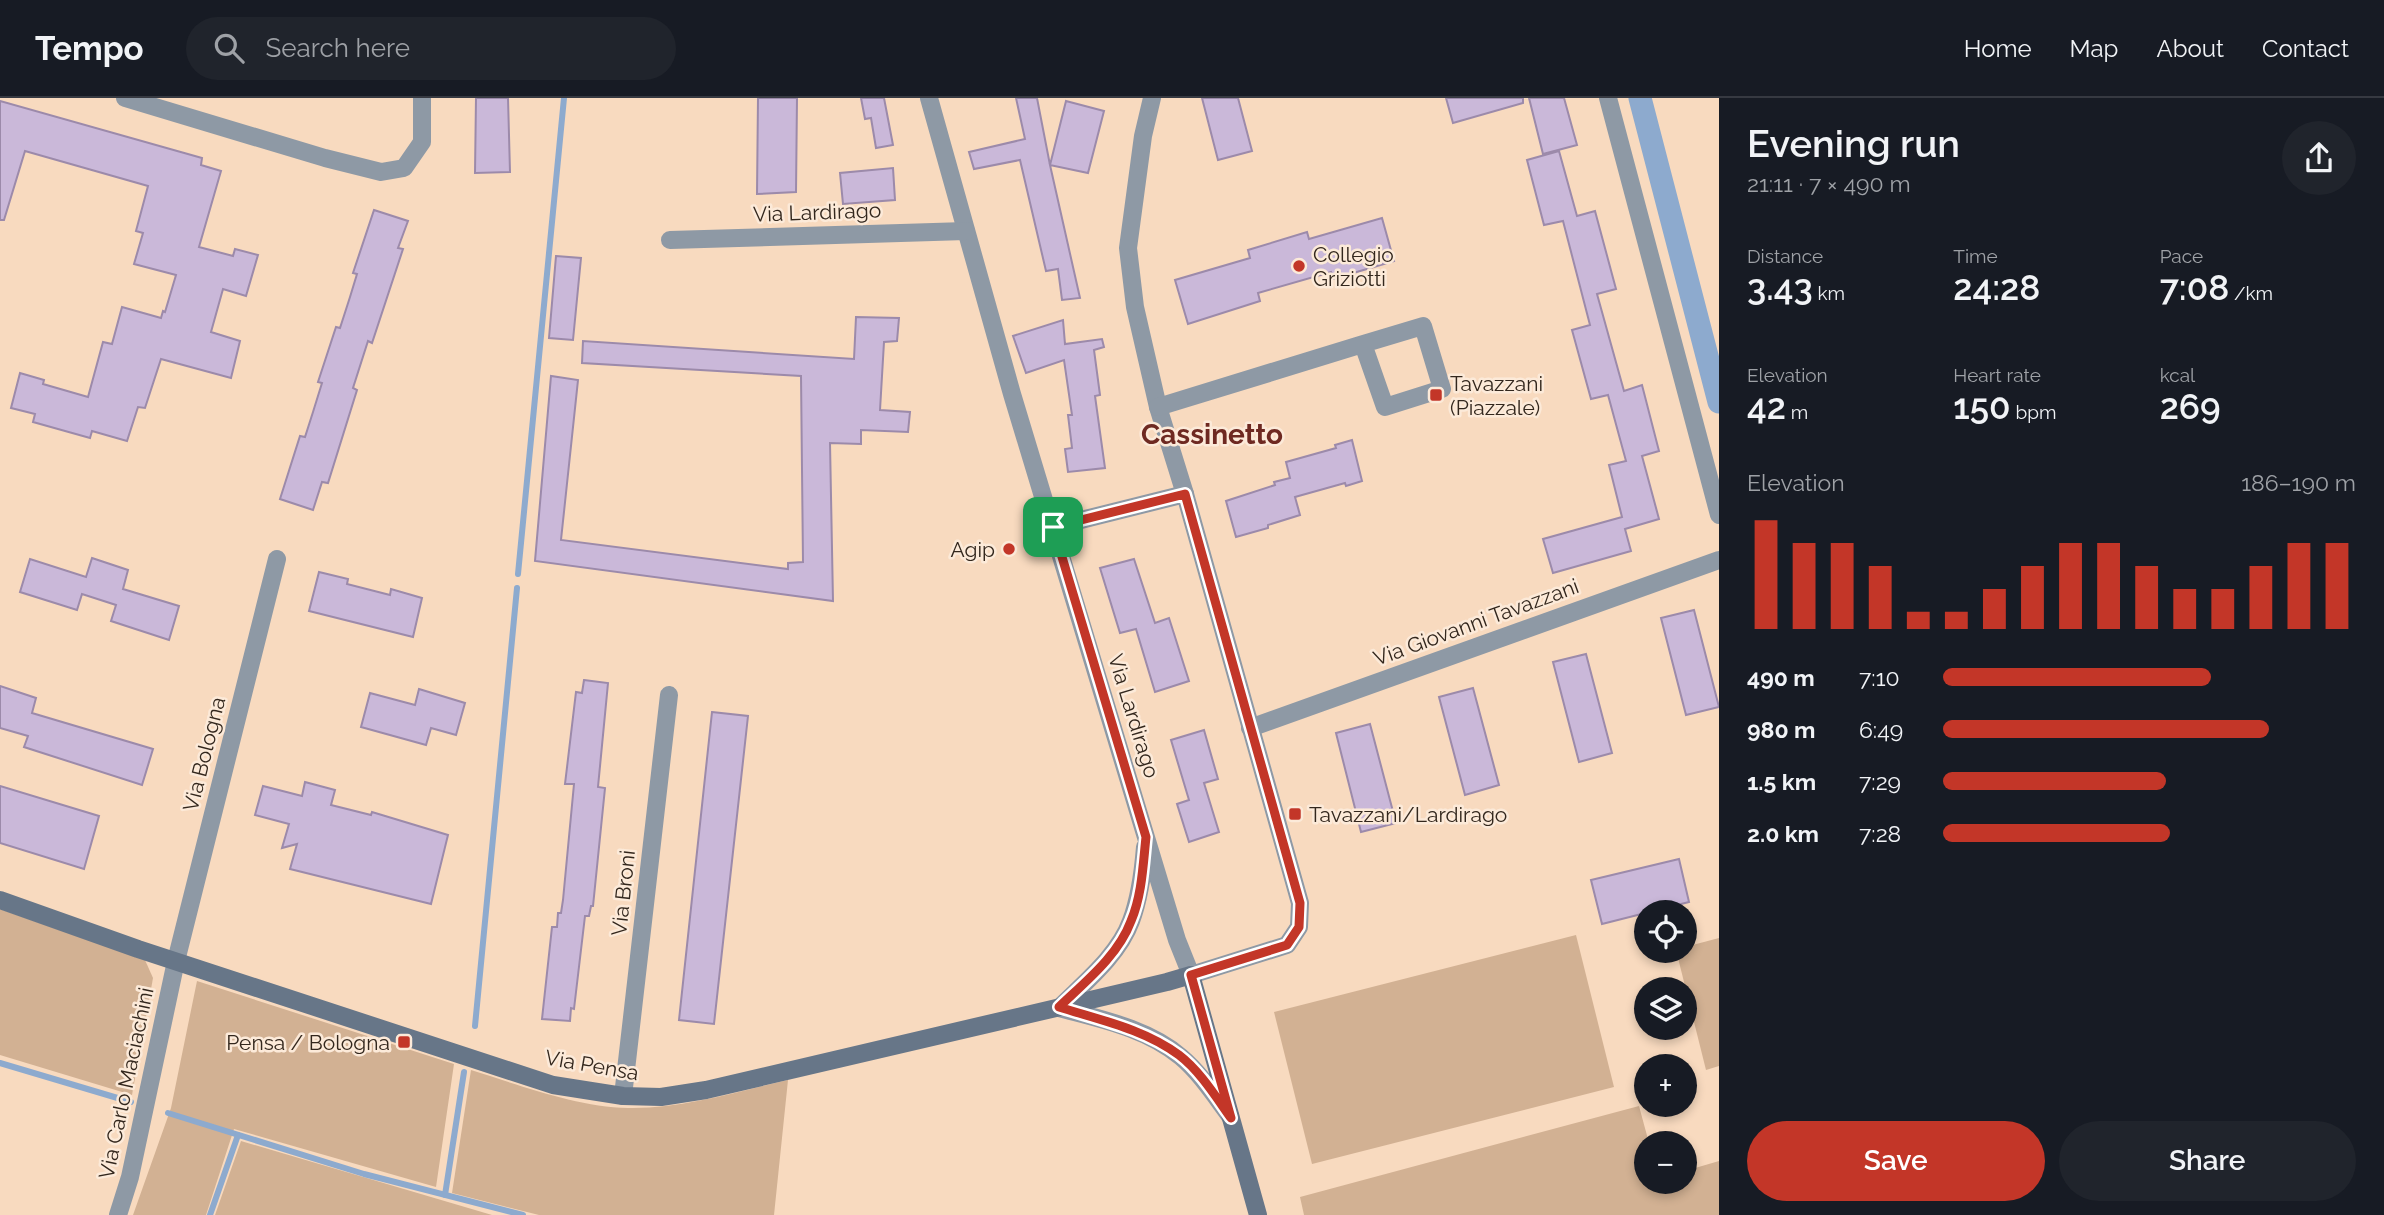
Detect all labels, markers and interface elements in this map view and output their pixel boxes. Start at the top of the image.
search box [186,17,676,80]
text: Tempo [35,29,144,68]
icon: search [210,29,248,67]
text: Search here [266,33,410,63]
text: Home [1964,34,2032,63]
text: Map [2070,34,2118,63]
text: About [2156,34,2224,63]
text: Contact [2262,34,2349,63]
text: Evening run [1747,121,1960,166]
button: share [2282,121,2356,195]
text: 21:11 · 7 × 490 m [1747,170,1911,197]
street label: Via Lardirago [752,197,882,227]
place label: Collegio Griziotti [1313,242,1394,291]
text: Distance [1747,245,1823,267]
text: Time [1953,245,1998,267]
text: Pace [2160,245,2203,267]
marker: Collegio Griziotti [1291,258,1307,274]
text: 3.43 [1747,267,1813,308]
text: 24:28 [1953,267,2040,308]
text: 7:08 [2160,267,2229,308]
text: km [1813,282,1845,304]
text: /km [2229,282,2273,304]
text: Elevation [1747,364,1828,386]
text: Heart rate [1953,364,2041,386]
text: kcal [2160,364,2195,386]
place label: Tavazzani (Piazzale) [1450,371,1543,420]
text: 42 [1747,386,1786,427]
text: 150 [1953,386,2011,427]
text: 269 [2160,386,2221,427]
marker: Tavazzani (Piazzale) [1428,387,1444,403]
text: m [1786,401,1808,423]
text: bpm [2011,401,2056,423]
district label: Cassinetto [1141,418,1283,451]
text: Elevation [1747,469,1845,496]
text: 186–190 m [2241,469,2356,496]
pin [1023,497,1083,557]
icon: arrive [1034,508,1072,546]
place label: Agip [951,537,995,562]
marker: Agip [1001,541,1017,557]
street label: Via Giovanni Tavazzani [1370,573,1582,671]
street label: Via Lardirago [1103,651,1165,781]
text: 490 m [1747,664,1815,691]
text: 7:10 [1859,664,1900,691]
street label: Via Bologna [178,694,230,814]
text: 980 m [1747,716,1816,743]
text: 6:49 [1859,716,1903,743]
text: 1.5 km [1747,768,1816,795]
text: 7:29 [1859,768,1901,795]
place label: Tavazzani/Lardirago [1309,802,1507,827]
marker: Tavazzani/Lardirago [1287,806,1303,822]
text: 2.0 km [1747,820,1819,847]
text: 7:28 [1859,820,1901,847]
street label: Via Broni [606,849,640,937]
map controls [1634,900,1697,1194]
button: locate [1634,900,1697,963]
button: layers [1634,977,1697,1040]
street label: Via Carlo Maciachini [94,985,158,1181]
place label: Pensa / Bologna [226,1030,390,1055]
marker: Pensa / Bologna [396,1034,412,1050]
street label: Via Pensa [543,1044,641,1086]
button: + [1634,1054,1697,1117]
button: Save [1747,1121,2045,1201]
button: Share [2059,1121,2356,1201]
button: − [1634,1131,1697,1194]

